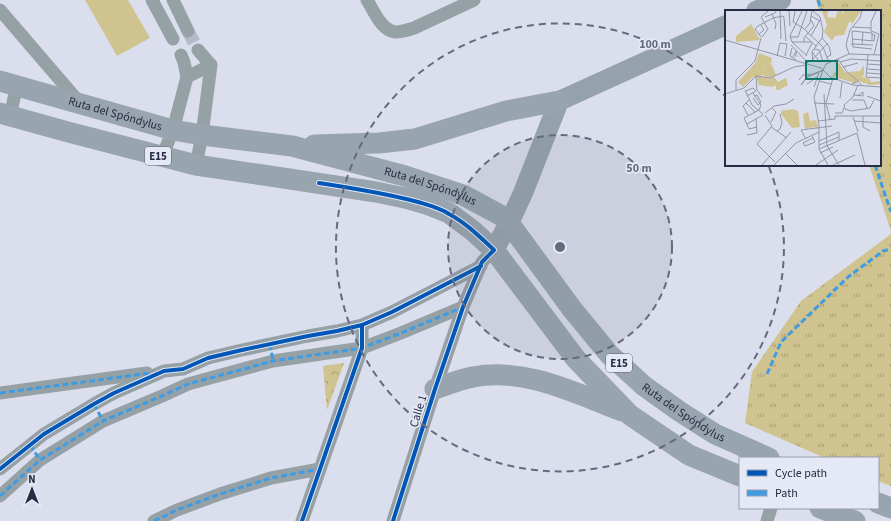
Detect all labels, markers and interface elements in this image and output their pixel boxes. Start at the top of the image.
inset map [725,10,881,166]
text: 100 m [639,36,671,53]
street label: Ruta del Spóndylus [66,93,164,136]
road number: E15 [145,147,171,165]
text: 50 m [626,160,652,177]
street label: Ruta del Spóndylus [382,163,480,210]
centre of rings [553,240,567,254]
road number: E15 [606,354,632,372]
street label: Ruta del Spóndylus [638,379,728,446]
street label: Calle 1 [405,393,431,430]
legend [739,457,879,509]
text: Cycle path [775,465,827,482]
north arrow [12,469,52,509]
text: N [28,472,36,487]
text: Path [775,485,798,502]

